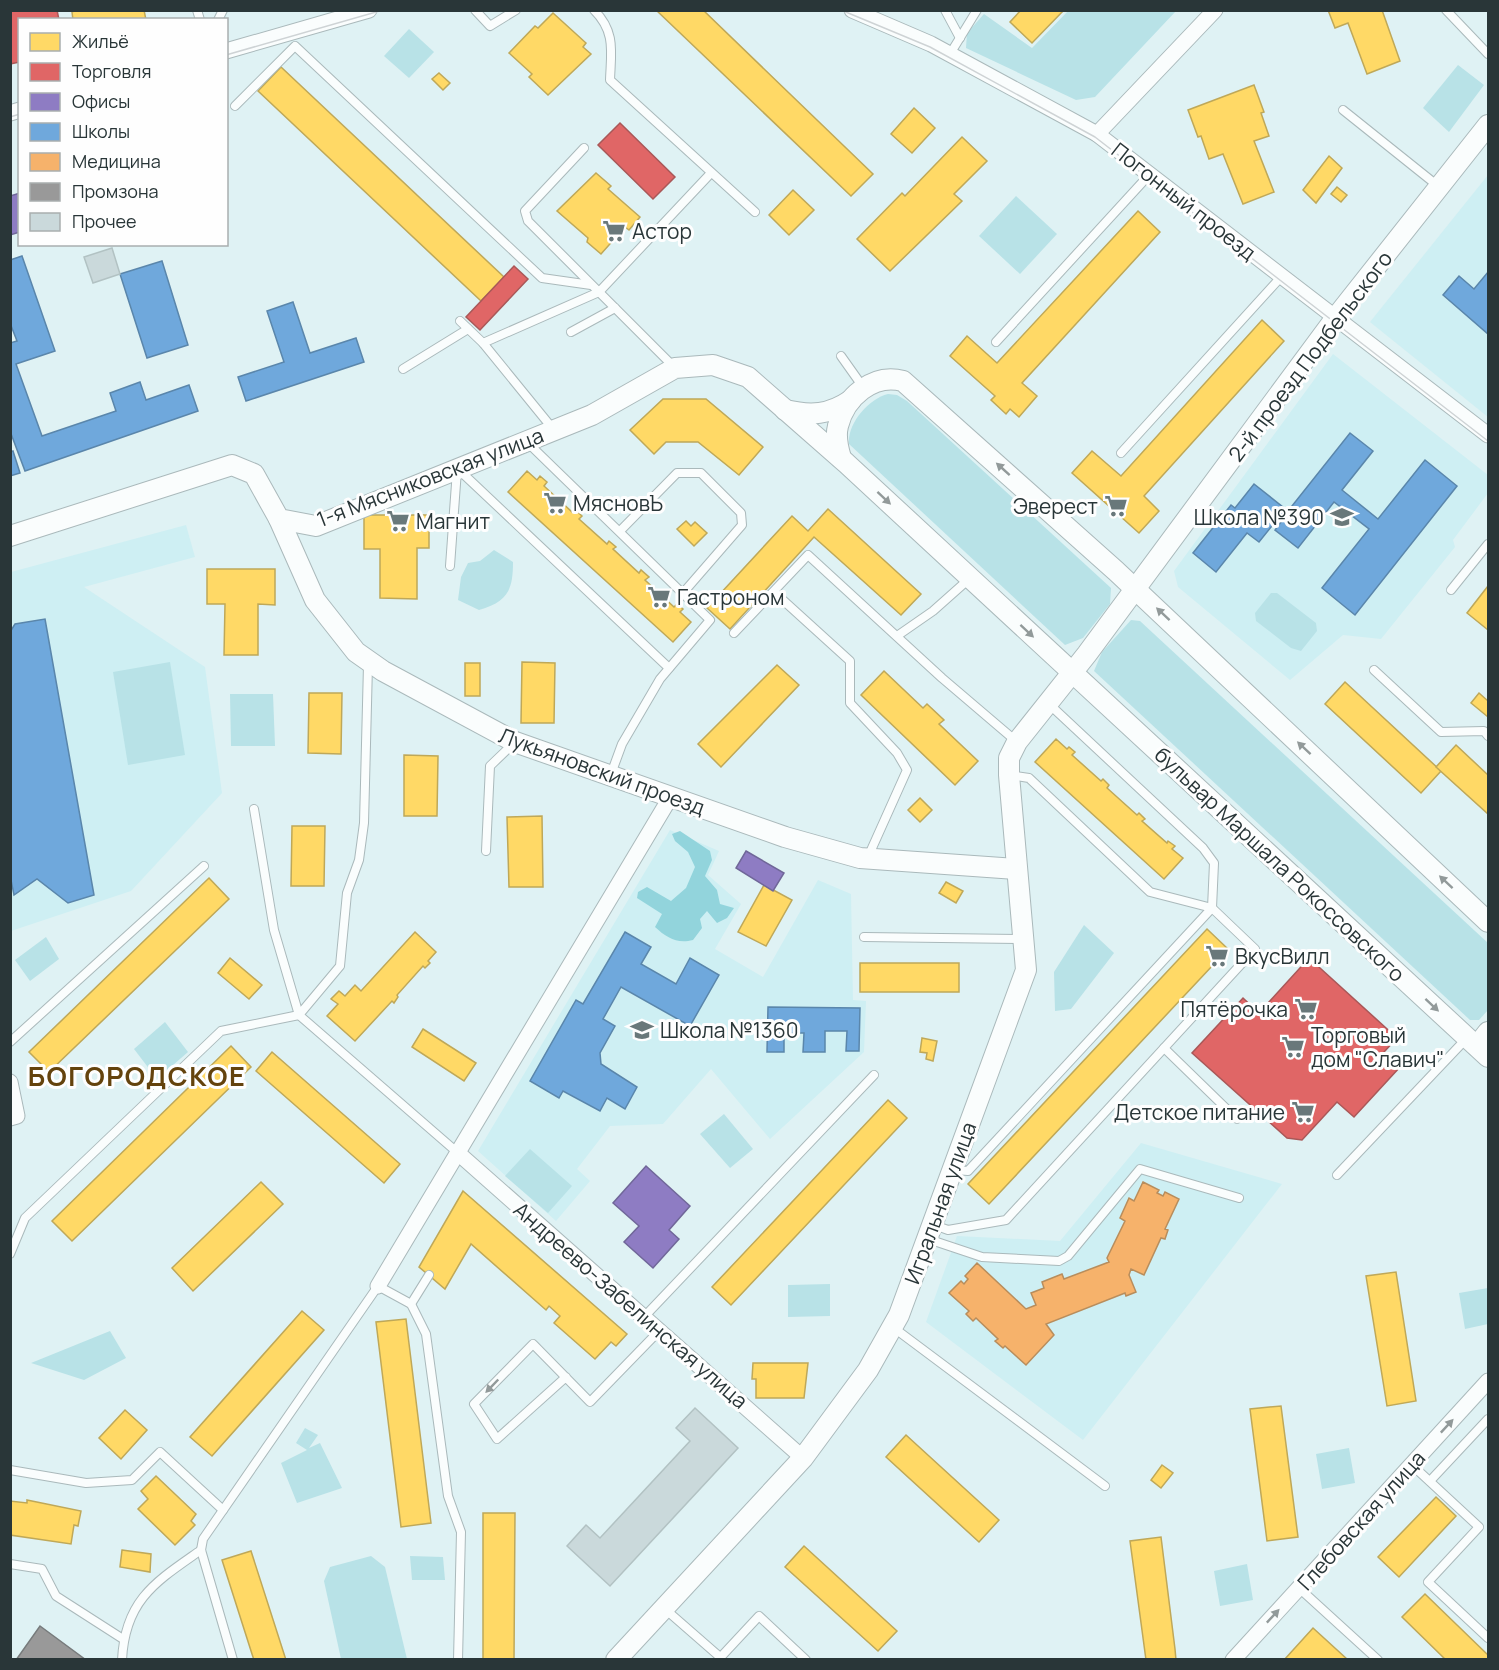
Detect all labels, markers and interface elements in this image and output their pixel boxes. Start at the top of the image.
legend [18,18,228,246]
text: Жильё [72,29,129,53]
text: Торговля [72,59,151,83]
text: Офисы [72,89,130,113]
text: Школы [72,119,130,143]
street label: Погонный проезд [1106,136,1262,266]
text: Медицина [72,149,161,173]
text: Промзона [72,179,159,203]
text: Прочее [72,209,137,233]
place label: Астор [632,217,692,245]
supermarket icon: Астор [601,218,627,244]
street label: 2-й проезд Подбельского [1222,245,1398,467]
street label: 1-я Мясниковская улица [313,421,547,533]
one-way arrow [996,462,1010,476]
place label: МясновЪ [573,489,663,517]
supermarket icon: МясновЪ [542,490,568,516]
one-way arrow [876,491,891,505]
place label: Эверест [1013,492,1098,520]
supermarket icon: Эверест [1103,493,1129,519]
place label: Школа №390 [1194,503,1324,531]
school or university icon: Школа №390 [1329,504,1355,530]
place label: Магнит [416,507,490,535]
supermarket icon: Магнит [385,508,411,534]
place label: Гастроном [677,583,785,611]
supermarket icon: Гастроном [646,584,672,610]
one-way arrow [1155,607,1170,621]
one-way arrow [1019,624,1034,638]
street label: Лукьяновский проезд [495,721,709,821]
street label: бульвар Маршала Рокоссовского [1149,740,1411,988]
one-way arrow [1297,741,1312,755]
one-way arrow [1439,876,1454,889]
place label: ВкусВилл [1235,942,1330,970]
supermarket icon: ВкусВилл [1204,943,1230,969]
place label: Пятёрочка [1181,995,1288,1023]
supermarket icon: Пятёрочка [1293,996,1319,1022]
one-way arrow [1425,998,1440,1012]
place label: Школа №1360 [660,1016,799,1044]
school or university icon: Школа №1360 [629,1017,655,1043]
place label: Торговый дом "Славич" [1311,1021,1445,1073]
supermarket icon: Торговый дом "Славич" [1280,1034,1306,1060]
district label: БОГОРОДСКОЕ [28,1057,246,1094]
place label: Детское питание [1114,1098,1285,1126]
supermarket icon: Детское питание [1290,1099,1316,1125]
street label: Игральная улица [898,1118,982,1288]
street label: Андреево-Забелинская улица [508,1195,754,1415]
one-way arrow [485,1379,499,1393]
one-way arrow [1440,1419,1453,1434]
street label: Глебовская улица [1291,1444,1431,1596]
one-way arrow [1266,1609,1280,1624]

